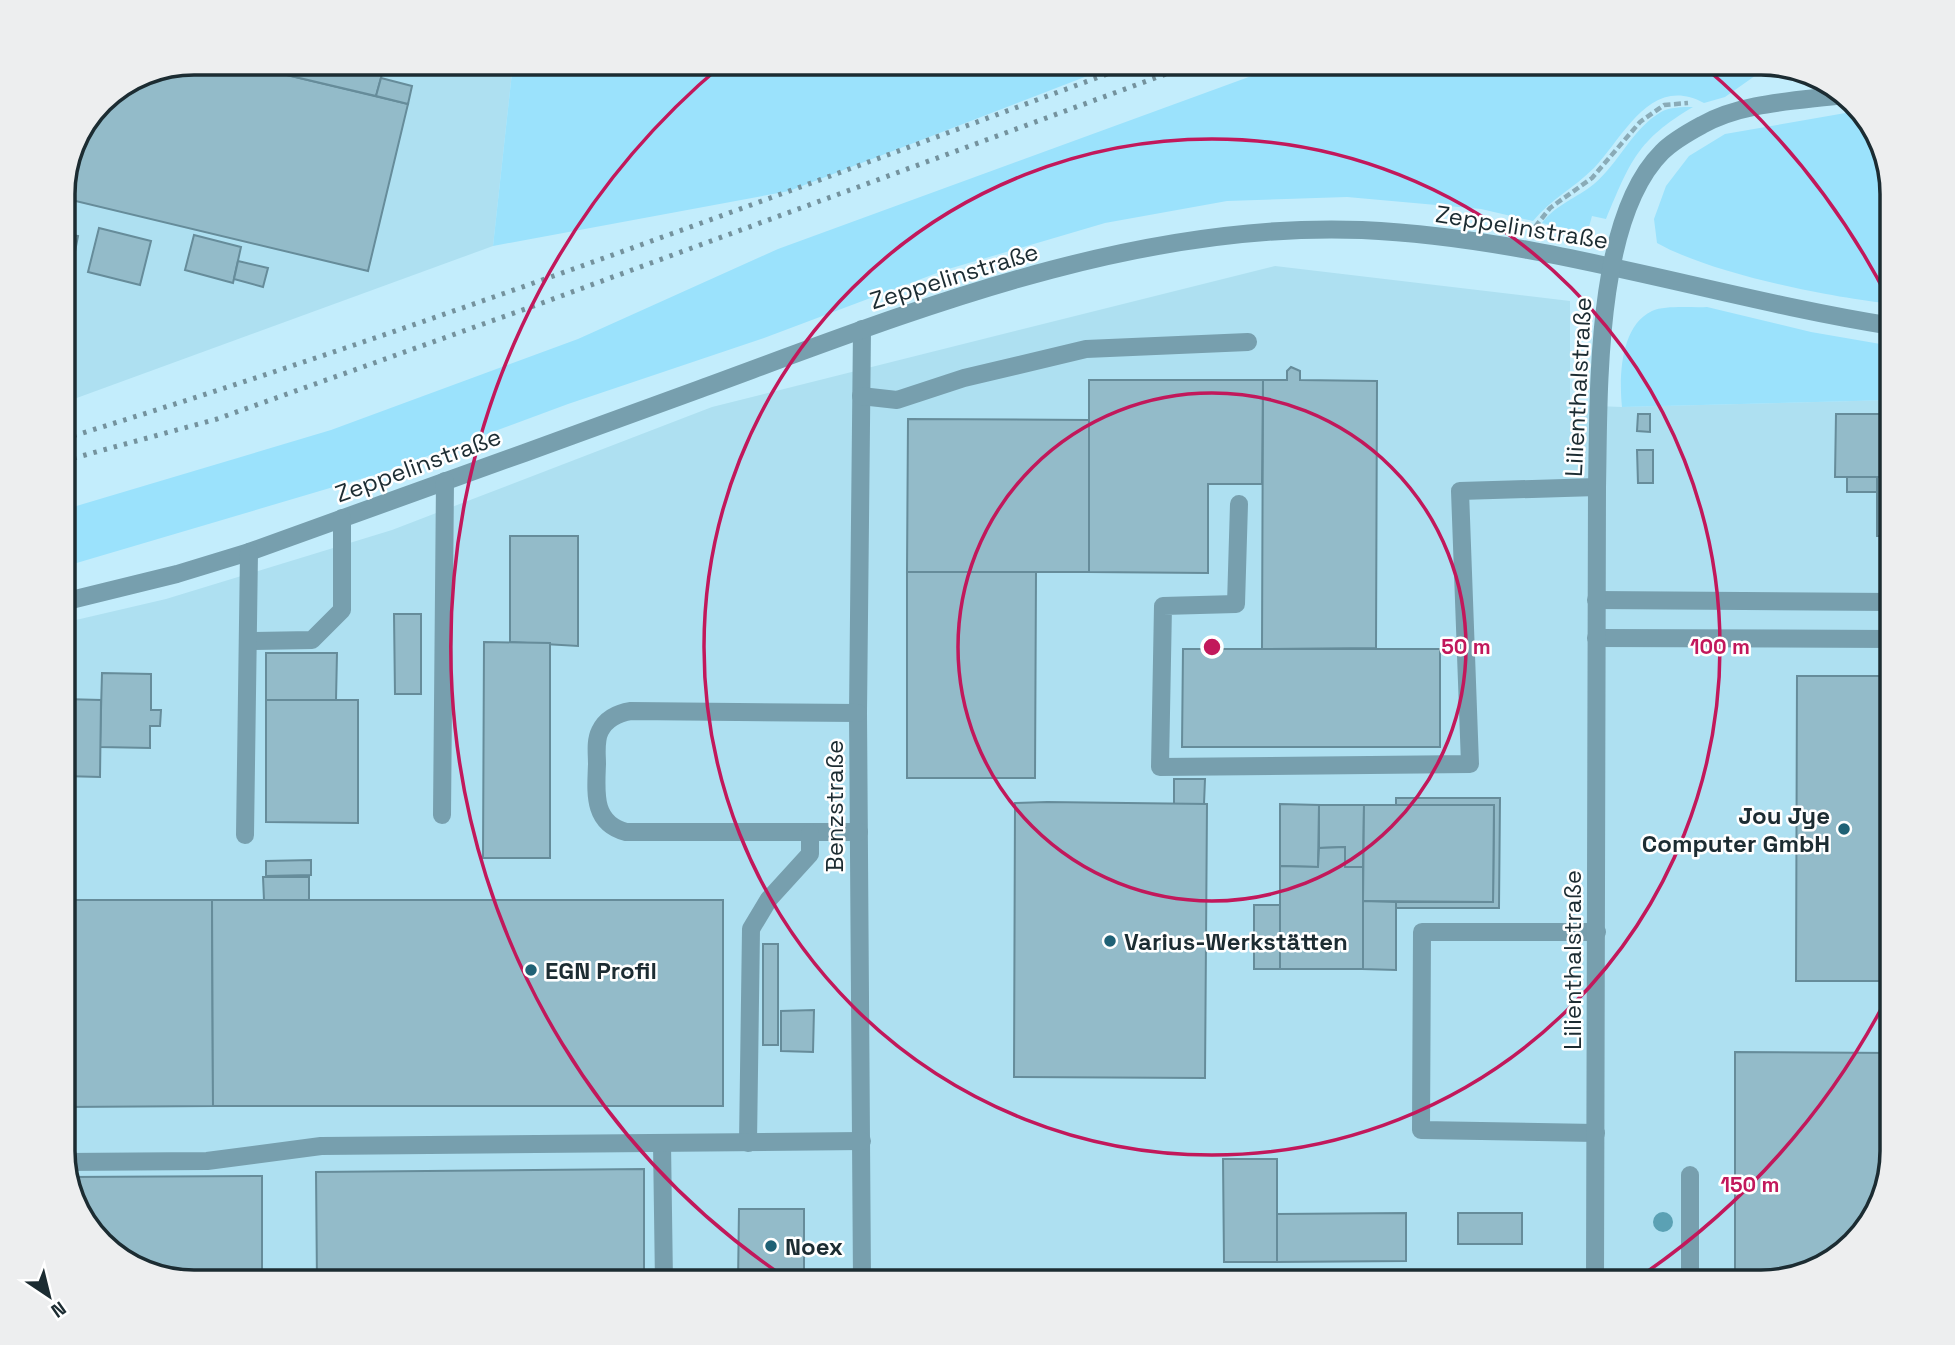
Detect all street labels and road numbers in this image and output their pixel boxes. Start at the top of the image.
street label: Zeppelinstraße [1433,198,1611,256]
street label: Zeppelinstraße [866,236,1042,316]
street label: Lilienthalstraße [1558,296,1598,478]
street label: Zeppelinstraße [331,421,505,509]
street label: Benzstraße [819,740,850,872]
street label: Lilienthalstraße [1557,870,1588,1050]

